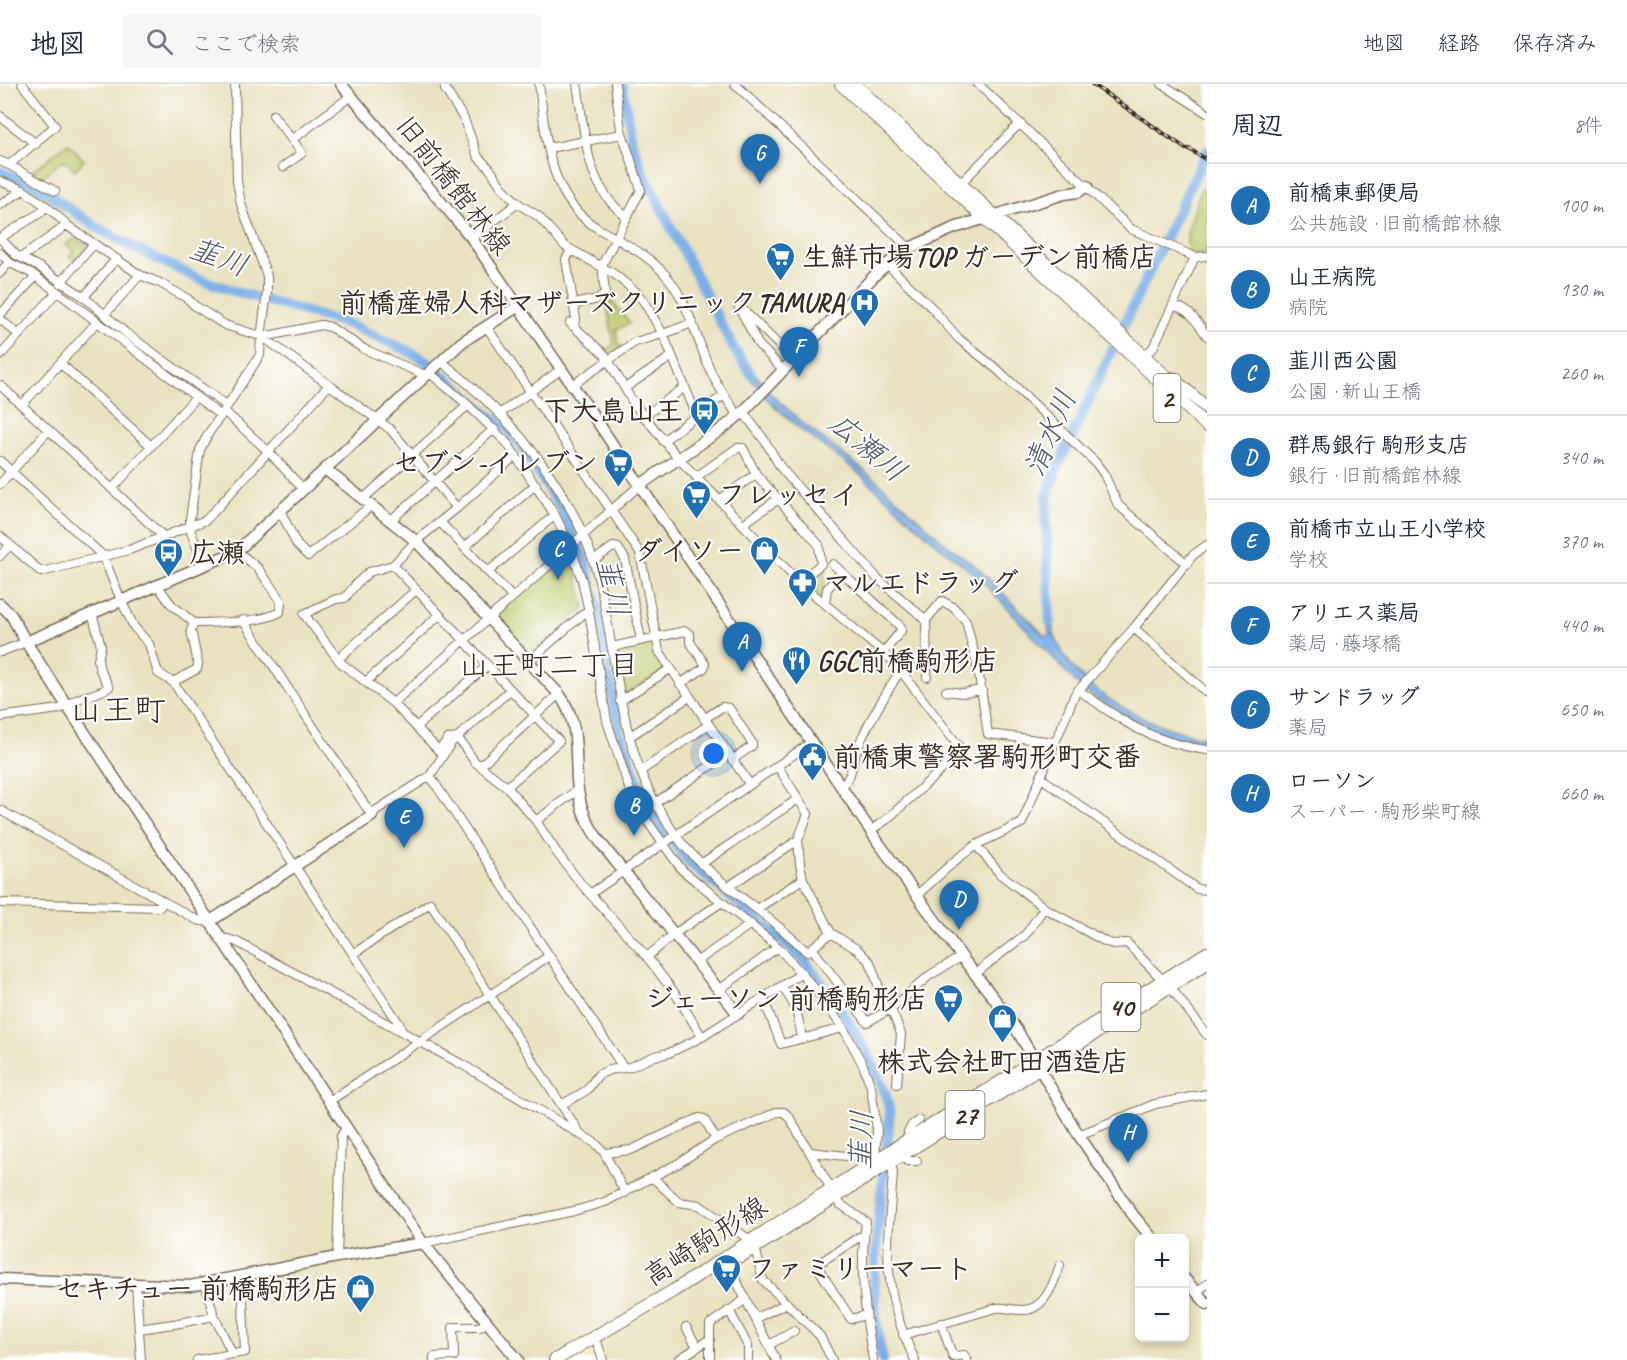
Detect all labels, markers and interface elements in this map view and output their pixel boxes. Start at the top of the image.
search box [122,14,542,68]
icon: search [143,25,176,58]
text: 地図 [30,26,86,61]
text: ここで検索 [191,30,301,58]
text: 地図 [1363,30,1405,56]
text: 経路 [1438,30,1480,56]
text: 保存済み [1513,30,1597,56]
street label: 旧前橋館林線 [388,108,520,262]
text: 周辺 [1231,109,1283,142]
text: 8件 [1574,113,1603,138]
pin: G [740,135,780,184]
text: 前橋東郵便局 [1288,179,1420,207]
text: A [1245,193,1256,218]
text: 100 m [1560,193,1603,218]
text: 公共施設 · 旧前橋館林線 [1288,211,1501,236]
water label: 韮川 [184,229,254,285]
place label: 生鮮市場TOP ガーデン前橋店 [802,239,1157,274]
supermarket icon: 生鮮市場TOP ガーデン前橋店 [765,240,797,282]
text: 山王病院 [1288,263,1376,291]
text: B [1245,277,1256,302]
text: 130 m [1560,277,1603,302]
place label: 前橋産婦人科マザーズクリニックTAMURA [339,285,846,320]
hospital icon: 前橋産婦人科マザーズクリニックTAMURA [849,286,881,328]
text: 病院 [1288,295,1328,320]
pin: F [780,328,818,377]
text: 韮川西公園 [1288,347,1398,375]
text: C [1246,361,1255,386]
text: 260 m [1560,361,1603,386]
road number: 2 [1154,374,1180,422]
text: 公園 · 新山王橋 [1288,379,1421,404]
water label: 清水川 [1015,384,1085,482]
place label: 下大島山王 [543,393,683,428]
bus stop icon: 下大島山王 [688,394,720,436]
water label: 広瀬川 [821,404,915,490]
text: 群馬銀行 駒形支店 [1288,431,1469,459]
place label: セブン-イレブン [393,445,598,480]
text: D [1245,445,1256,470]
text: 340 m [1560,445,1603,470]
supermarket icon: セブン-イレブン [603,446,635,488]
text: 銀行 · 旧前橋館林線 [1288,463,1461,488]
place label: フレッセイ [718,477,858,512]
supermarket icon: フレッセイ [681,478,713,520]
text: 前橋市立山王小学校 [1288,515,1486,543]
text: E [1245,529,1256,554]
text: 370 m [1560,529,1603,554]
pin: C [538,530,578,580]
place label: ダイソー [635,533,744,568]
shop icon: ダイソー [749,534,781,576]
place label: 広瀬 [189,535,245,570]
bus stop icon: 広瀬 [152,536,184,578]
text: 学校 [1288,547,1328,572]
water label: 韮川 [588,553,638,621]
place label: マルエドラッグ [823,565,1018,600]
pharmacy icon: マルエドラッグ [786,566,818,608]
text: アリエス薬局 [1288,599,1420,627]
text: F [1246,613,1255,638]
text: 440 m [1560,613,1603,638]
pin: A [722,622,762,672]
text: 薬局 · 藤塚橋 [1288,631,1401,656]
place label: GGC前橋駒形店 [817,643,999,678]
restaurant icon: GGC前橋駒形店 [780,644,812,686]
district label: 山王町二丁目 [459,646,639,684]
text: サンドラッグ [1288,683,1420,711]
district label: 山王町 [70,689,166,730]
text: G [1246,697,1255,722]
text: 650 m [1560,697,1603,722]
text: 薬局 [1288,715,1328,740]
your location [699,739,728,768]
place label: 前橋東警察署駒形町交番 [833,739,1141,774]
public building icon: 前橋東警察署駒形町交番 [796,740,828,782]
text: ローソン [1288,767,1376,795]
text: H [1245,781,1256,806]
text: 660 m [1560,781,1603,806]
pin: B [614,786,654,836]
pin: E [384,798,424,848]
text: スーパー · 駒形柴町線 [1288,799,1481,824]
pin: D [940,880,978,930]
place label: ジェーソン 前橋駒形店 [645,981,928,1016]
supermarket icon: ジェーソン 前橋駒形店 [933,982,965,1024]
road number: 40 [1102,983,1140,1031]
shop icon: 株式会社町田酒造店 [987,1002,1019,1044]
place label: 株式会社町田酒造店 [877,1044,1129,1079]
road number: 27 [946,1091,984,1139]
water label: 韮川 [841,1109,881,1171]
pin: H [1108,1114,1148,1163]
street label: 高崎駒形線 [637,1188,773,1294]
map controls [1135,1234,1189,1342]
button: + [1135,1234,1189,1288]
place label: ファミリーマート [748,1251,973,1286]
supermarket icon: ファミリーマート [711,1252,743,1294]
place label: セキチュー 前橋駒形店 [55,1271,340,1306]
shop icon: セキチュー 前橋駒形店 [345,1272,377,1314]
button: − [1135,1288,1189,1342]

